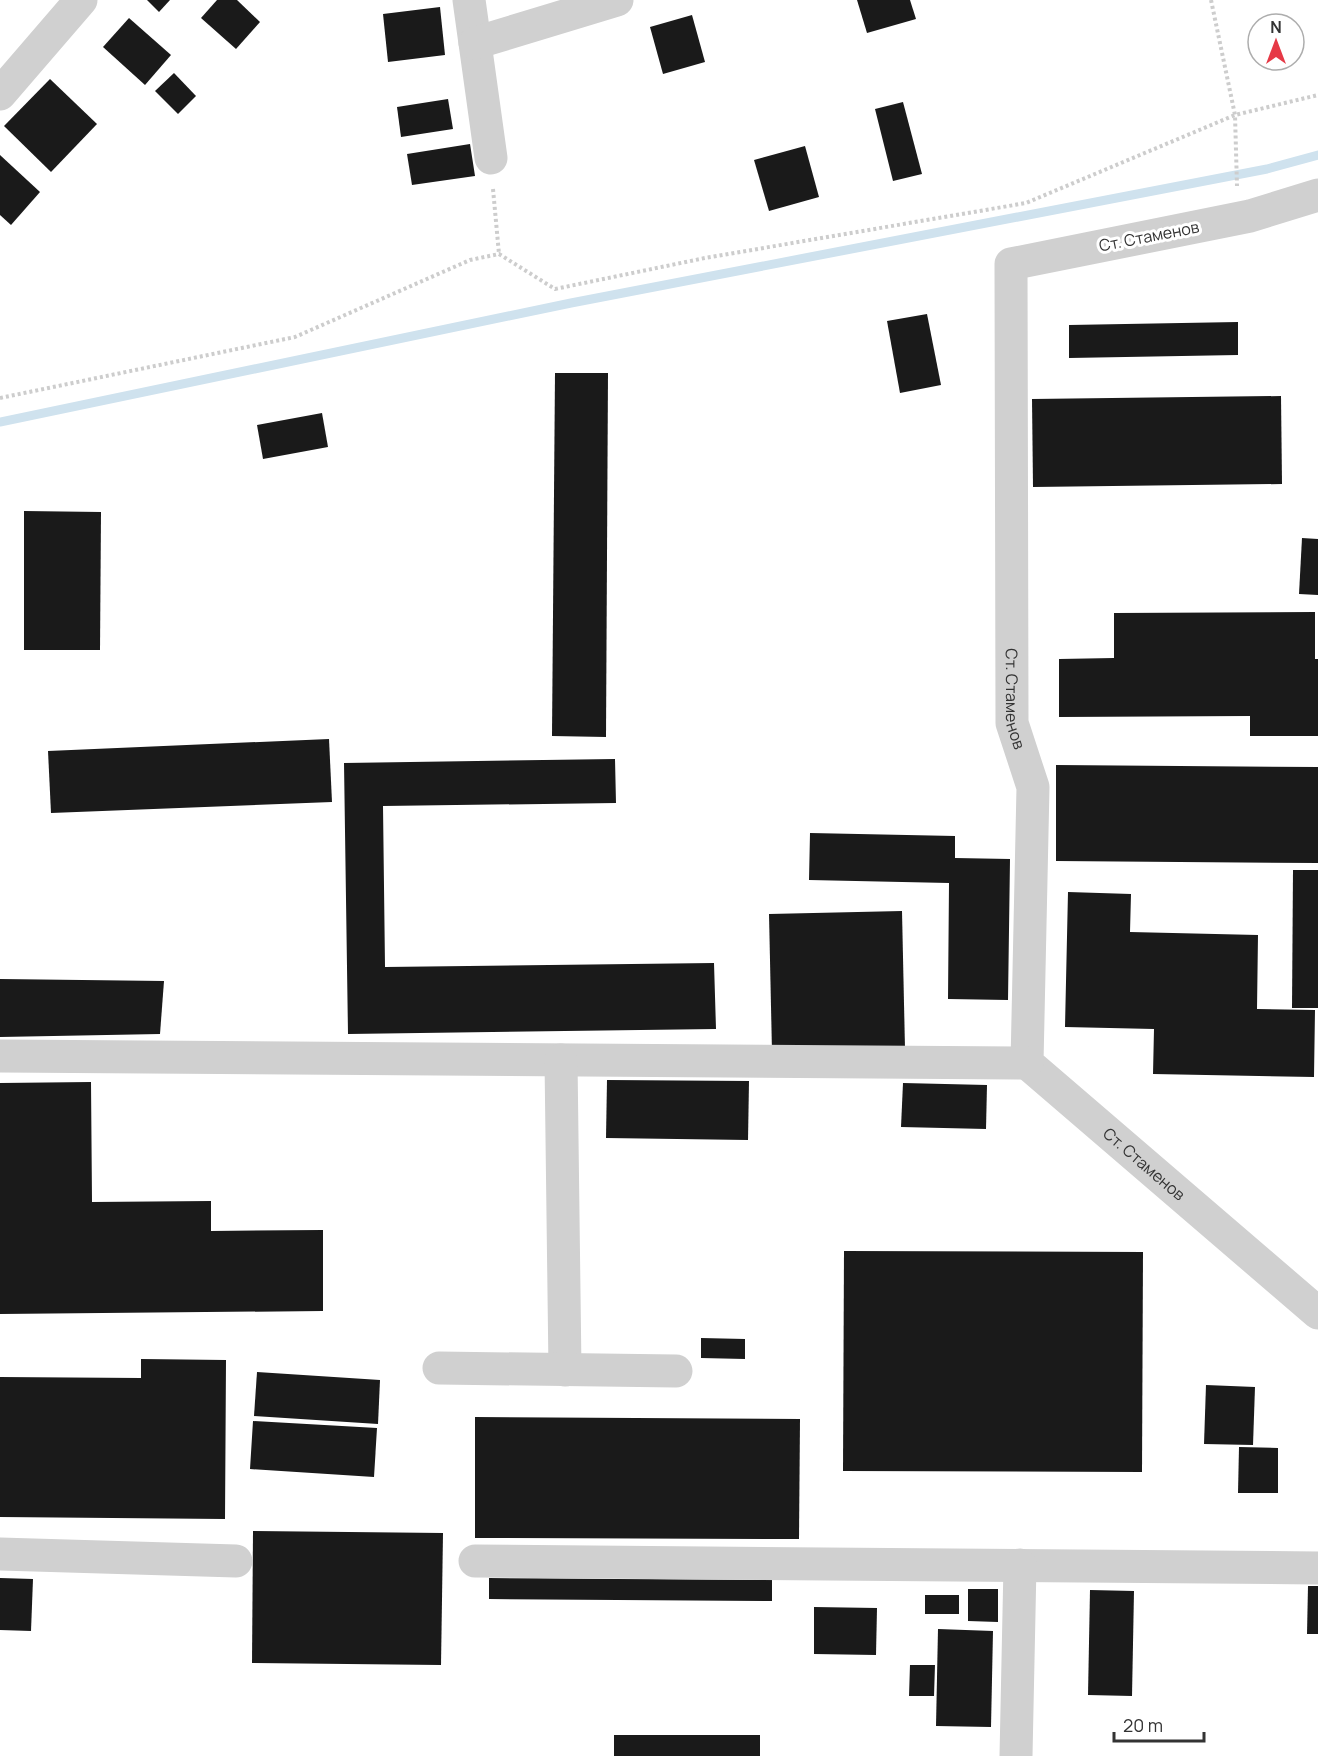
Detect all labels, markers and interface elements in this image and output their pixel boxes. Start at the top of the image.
north arrow [1246,12,1306,72]
text: N [1270,16,1282,38]
street label: Ст. Стаменов [1097,215,1201,256]
street label: Ст. Стаменов [1001,648,1031,752]
street label: Ст. Стаменов [1099,1122,1190,1206]
scale bar [1114,1705,1204,1743]
text: 20 m [1123,1713,1163,1737]

